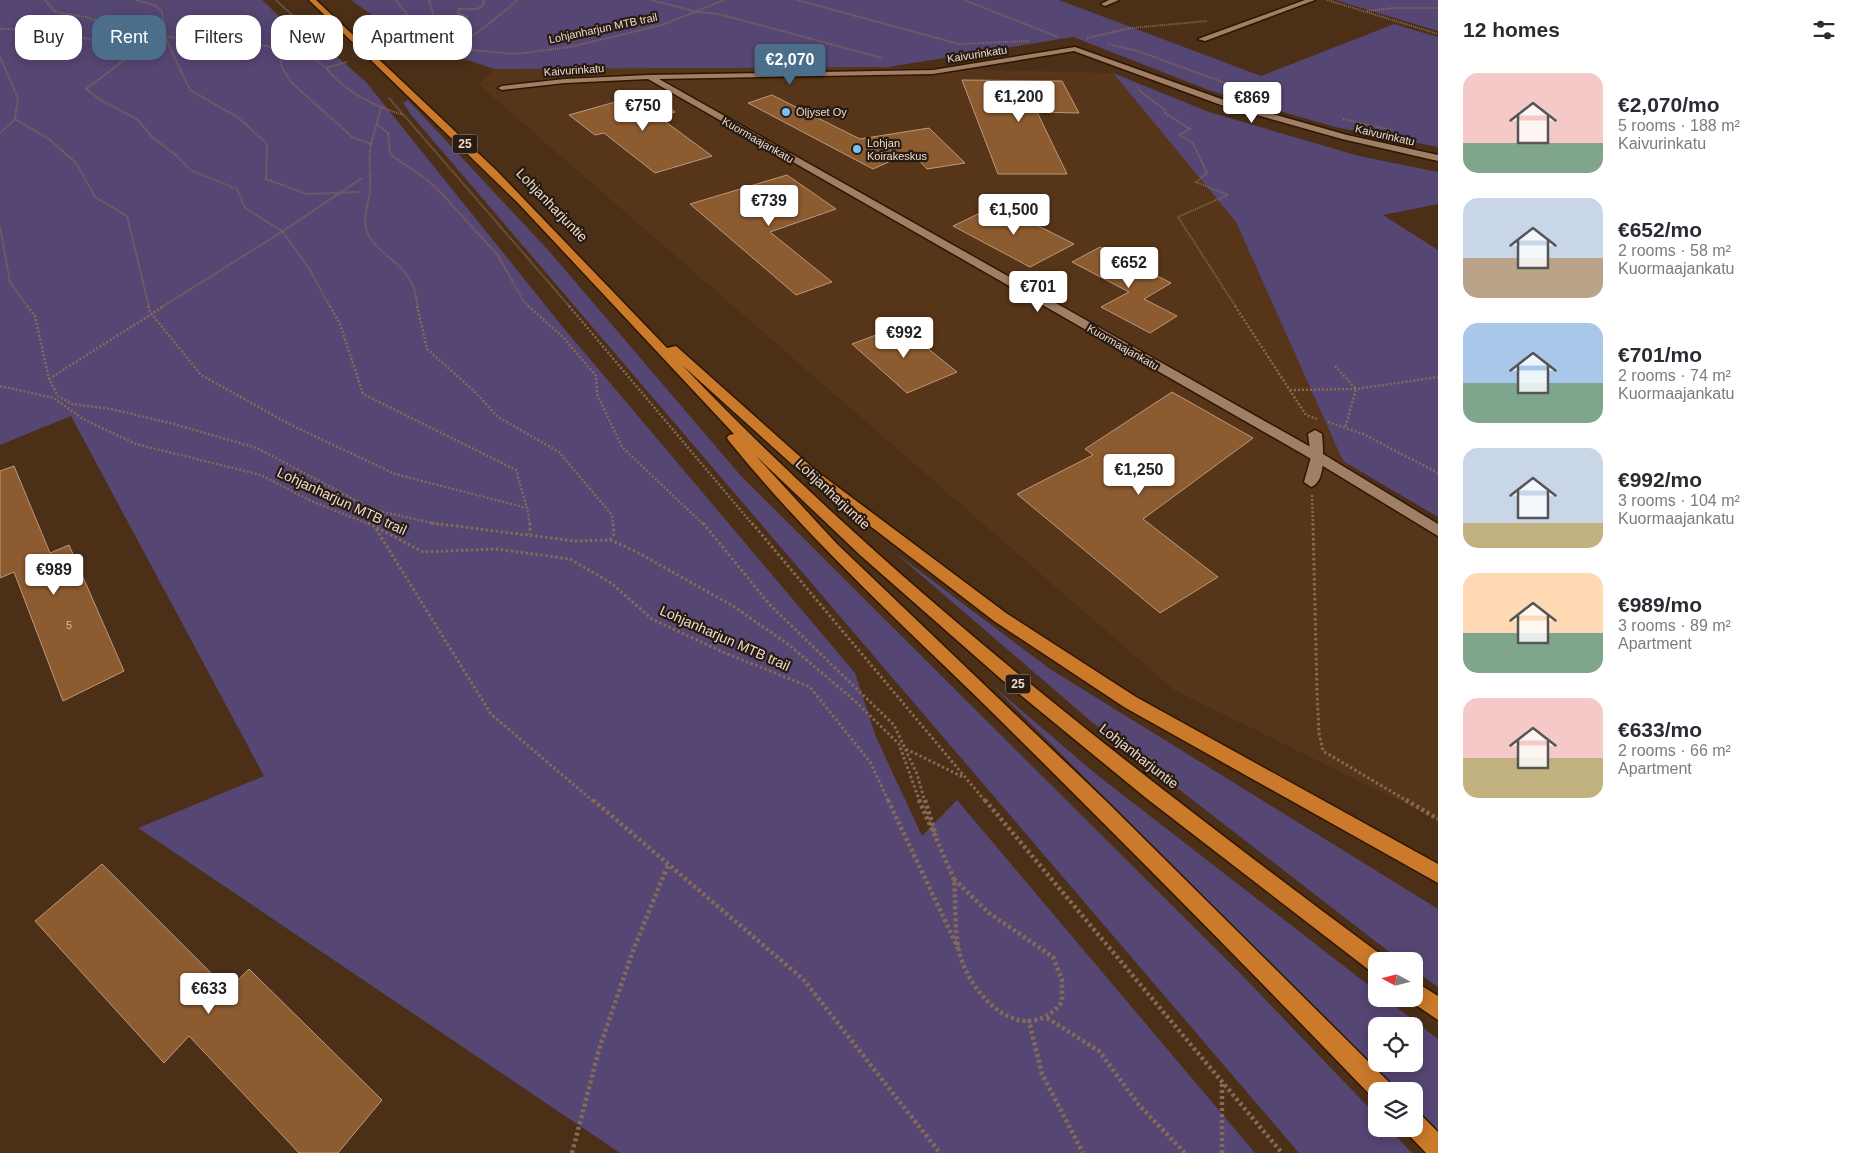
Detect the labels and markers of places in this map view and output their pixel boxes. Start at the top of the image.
pin: €2,070 [749,44,831,86]
pin: €1,200 [978,80,1060,123]
pin: €869 [1222,82,1282,124]
pin: €750 [613,90,673,132]
marker: Öljyset Oy [780,106,792,118]
place label: Öljyset Oy [796,106,847,118]
place label: Lohjan Koirakeskus [867,137,927,162]
marker: Lohjan Koirakeskus [851,143,863,155]
pin: €739 [739,184,799,227]
pin: €1,500 [973,194,1055,236]
pin: €652 [1099,246,1159,289]
pin: €701 [1008,270,1068,313]
pin: €992 [874,316,934,359]
pin: €1,250 [1098,454,1180,496]
pin: €989 [24,554,84,596]
pin: €633 [179,972,239,1015]

